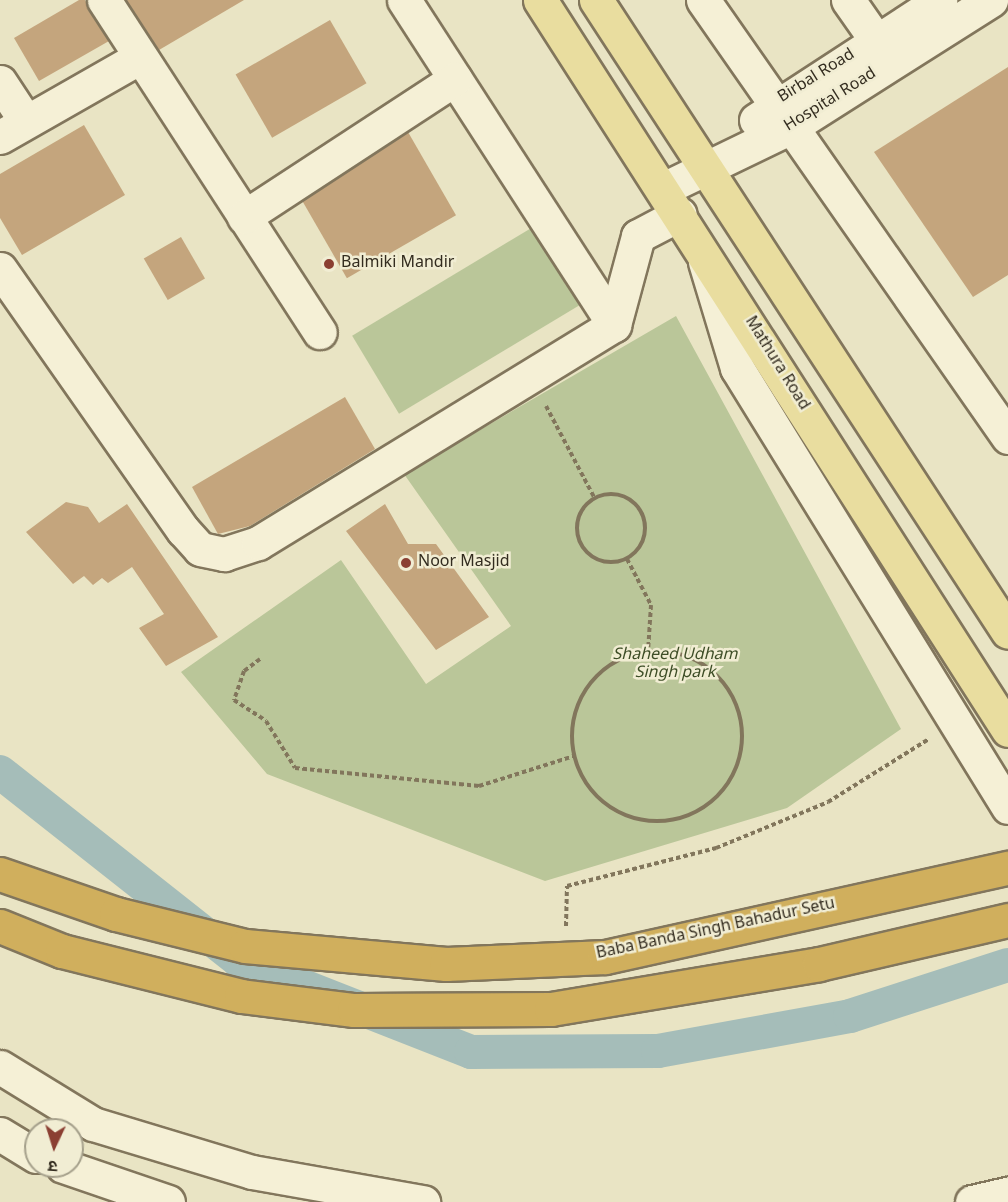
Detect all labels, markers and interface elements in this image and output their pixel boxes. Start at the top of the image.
street label: Birbal Road [775,46,859,108]
street label: Hospital Road [782,65,880,137]
place label: Balmiki Mandir [341,254,454,274]
marker: Balmiki Mandir [322,257,336,271]
street label: Mathura Road [740,314,812,414]
place label: Noor Masjid [418,553,510,573]
marker: Noor Masjid [399,556,413,570]
park label: Shaheed Udham Singh park [613,646,737,684]
street label: Baba Banda Singh Bahadur Setu [595,895,837,965]
north arrow [24,1118,84,1178]
text: उ [47,1154,58,1175]

